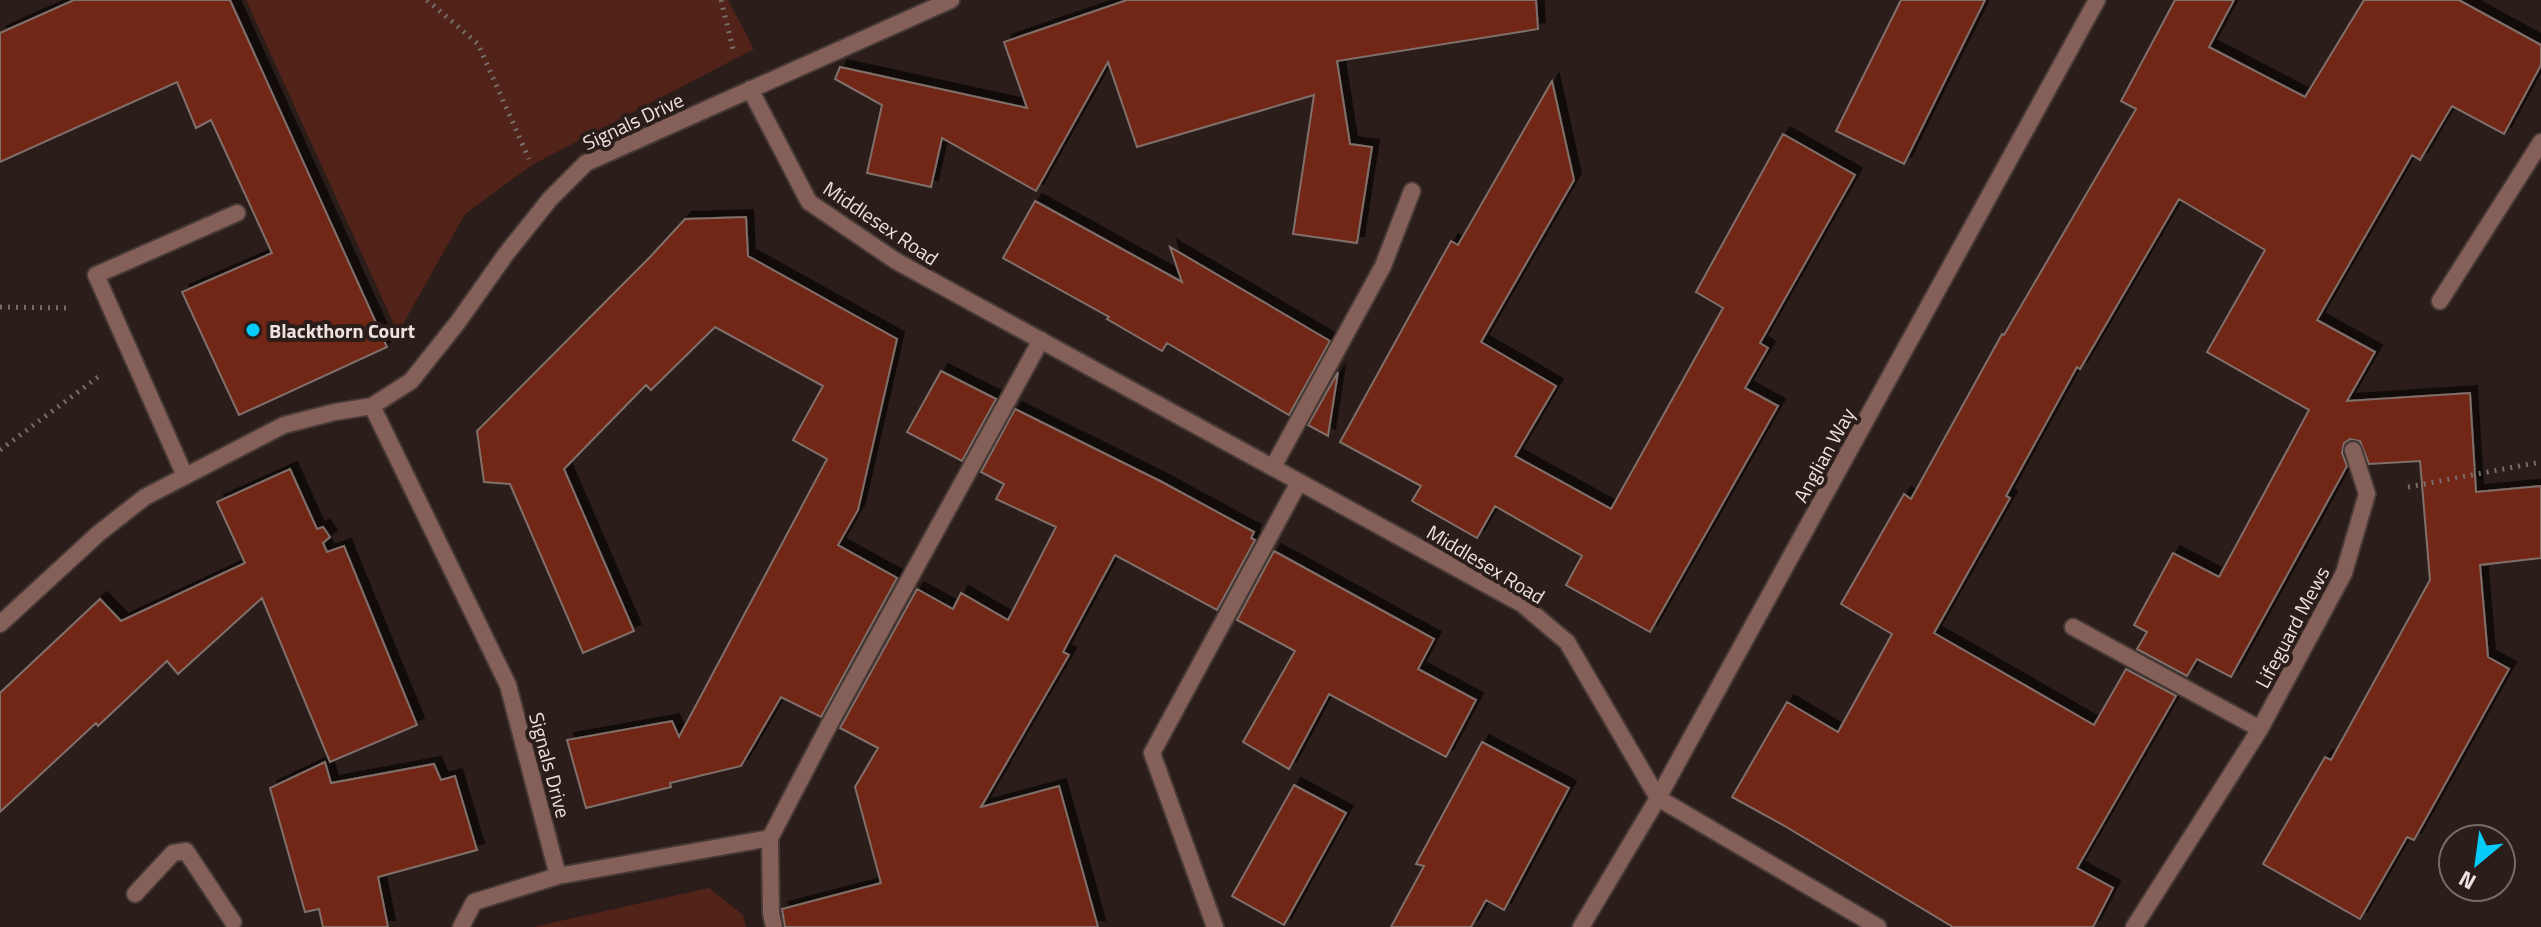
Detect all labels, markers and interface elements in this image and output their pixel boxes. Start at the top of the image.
street label: Signals Drive [577,84,689,158]
street label: Middlesex Road [817,173,945,273]
place label: Blackthorn Court [269,315,415,346]
marker: Blackthorn Court [244,321,262,339]
street label: Anglian Way [1785,402,1863,508]
street label: Middlesex Road [1421,516,1551,612]
street label: Lifeguard Mews [2247,560,2337,694]
street label: Signals Drive [521,709,579,821]
north arrow [2437,823,2517,903]
text: N [2452,862,2482,899]

